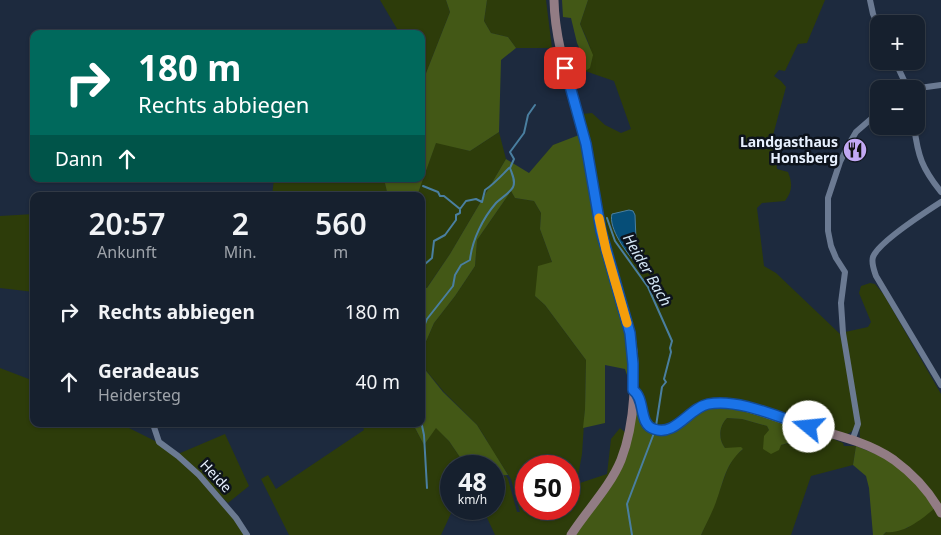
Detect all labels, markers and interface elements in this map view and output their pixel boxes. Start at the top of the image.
map controls [870,15,925,135]
button: + [870,15,925,70]
text: 180 m [138,44,241,91]
pin [544,47,586,89]
icon: right [55,50,120,115]
icon: arrive [551,54,579,82]
button: − [870,80,925,135]
text: Rechts abbiegen [138,89,309,119]
place label: Landgasthaus Honsberg [740,132,838,167]
restaurant icon: Landgasthaus Honsberg [842,137,868,163]
icon: ahead [113,145,141,173]
text: Dann [55,146,103,172]
text: 20:57 [88,203,165,244]
text: 2 [232,203,249,244]
text: 560 [315,203,367,244]
water label: Heider Bach [619,230,677,309]
text: Ankunft [97,241,157,263]
text: Min. [224,241,257,263]
text: m [333,241,348,263]
icon: right [55,298,83,326]
text: Rechts abbiegen [98,299,255,325]
text: 180 m [345,299,400,325]
text: Geradeaus [98,358,199,384]
icon: ahead [55,368,83,396]
text: 40 m [356,369,400,395]
text: Heidersteg [98,384,181,406]
position arrow [782,400,834,452]
street label: Heide [196,455,236,496]
speed limit sign: 50 [515,455,580,520]
text: 48 [458,464,487,498]
text: km/h [458,491,487,508]

